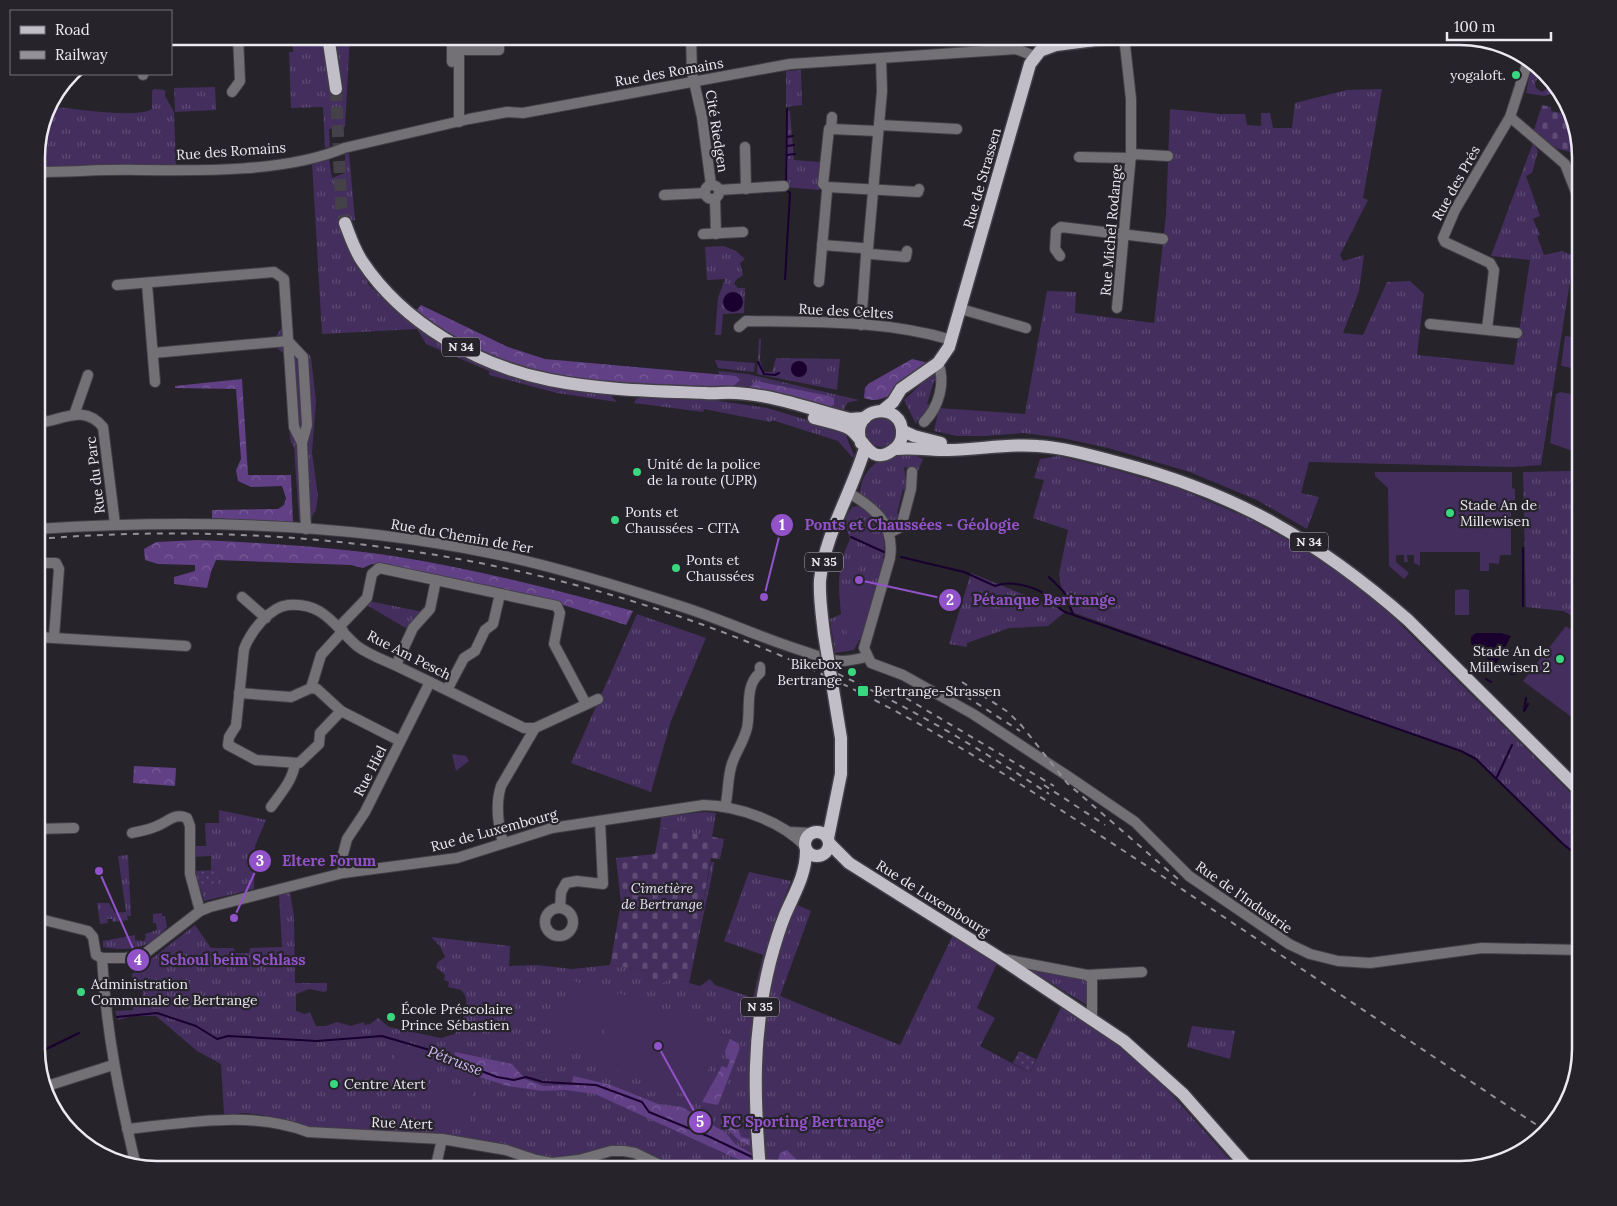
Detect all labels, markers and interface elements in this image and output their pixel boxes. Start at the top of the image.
legend [10,10,172,75]
scale bar [1447,10,1551,42]
text: 100 m [1454,17,1495,36]
text: Road [55,20,90,39]
text: Railway [55,45,108,64]
street label: Rue des Romains [613,54,725,90]
place label: yogaloft. [1450,66,1506,84]
marker: yogaloft. [1510,69,1522,81]
street label: Cité Riedgen [702,89,732,174]
street label: Rue de Strassen [959,125,1005,230]
street label: Rue des Romains [175,138,287,164]
street label: Rue des Prés [1428,142,1484,224]
street label: Rue Michel Rodange [1096,163,1126,297]
street label: Rue des Celtes [798,300,894,322]
road number: N 34 [442,338,480,357]
street label: Rue du Parc [81,435,109,515]
place label: Unité de la police de la route (UPR) [647,455,761,489]
marker: Unité de la police de la route (UPR) [631,466,643,478]
place label: Stade An de Millewisen [1460,496,1537,530]
place label: Ponts et Chaussées - CITA [625,503,740,537]
marker: Stade An de Millewisen [1444,507,1456,519]
callout: Ponts et Chaussées - Géologie [770,510,1030,540]
marker: Ponts et Chaussées - CITA [609,514,621,526]
street label: Rue du Chemin de Fer [390,515,534,557]
text: 1 [779,515,785,534]
text: Ponts et Chaussées - Géologie [804,515,1020,534]
road number: N 34 [1290,532,1328,552]
place label: Ponts et Chaussées [686,551,754,585]
road number: N 35 [805,552,843,572]
marker: Ponts et Chaussées [670,562,682,574]
callout: Pétanque Bertrange [938,585,1126,615]
text: 2 [946,590,954,609]
text: Pétanque Bertrange [972,590,1116,609]
street label: Rue Am Pesch [364,626,454,684]
place label: Stade An de Millewisen 2 [1469,642,1550,676]
marker: Stade An de Millewisen 2 [1554,653,1566,665]
place label: Bikebox Bertrange [777,655,843,689]
marker: Bikebox Bertrange [846,666,858,678]
place label: Bertrange-Strassen [874,682,1002,700]
marker: Bertrange-Strassen [856,684,870,698]
street label: Rue Hiel [350,742,390,799]
street label: Rue de Luxembourg [429,804,560,856]
callout: Eltere Forum [247,846,386,876]
text: 3 [256,851,264,870]
text: Eltere Forum [282,851,376,870]
street label: Rue de Luxembourg [873,856,993,940]
street label: Rue de l'Industrie [1192,857,1296,937]
park label: Cimetière de Bertrange [621,879,703,913]
callout: Schoul beim Schlass [125,945,315,975]
text: 4 [134,950,142,969]
text: Schoul beim Schlass [161,950,305,969]
place label: Administration Communale de Bertrange [90,975,258,1009]
marker: Administration Communale de Bertrange [75,986,87,998]
road number: N 35 [741,998,779,1016]
place label: École Préscolaire Prince Sébastien [401,1000,513,1034]
marker: École Préscolaire Prince Sébastien [385,1011,397,1023]
water label: Pétrusse [425,1041,485,1080]
place label: Centre Atert [344,1075,426,1093]
marker: Centre Atert [328,1078,340,1090]
callout: FC Sporting Bertrange [688,1107,894,1137]
text: 5 [696,1112,704,1131]
text: FC Sporting Bertrange [722,1112,884,1131]
street label: Rue Atert [371,1113,434,1133]

